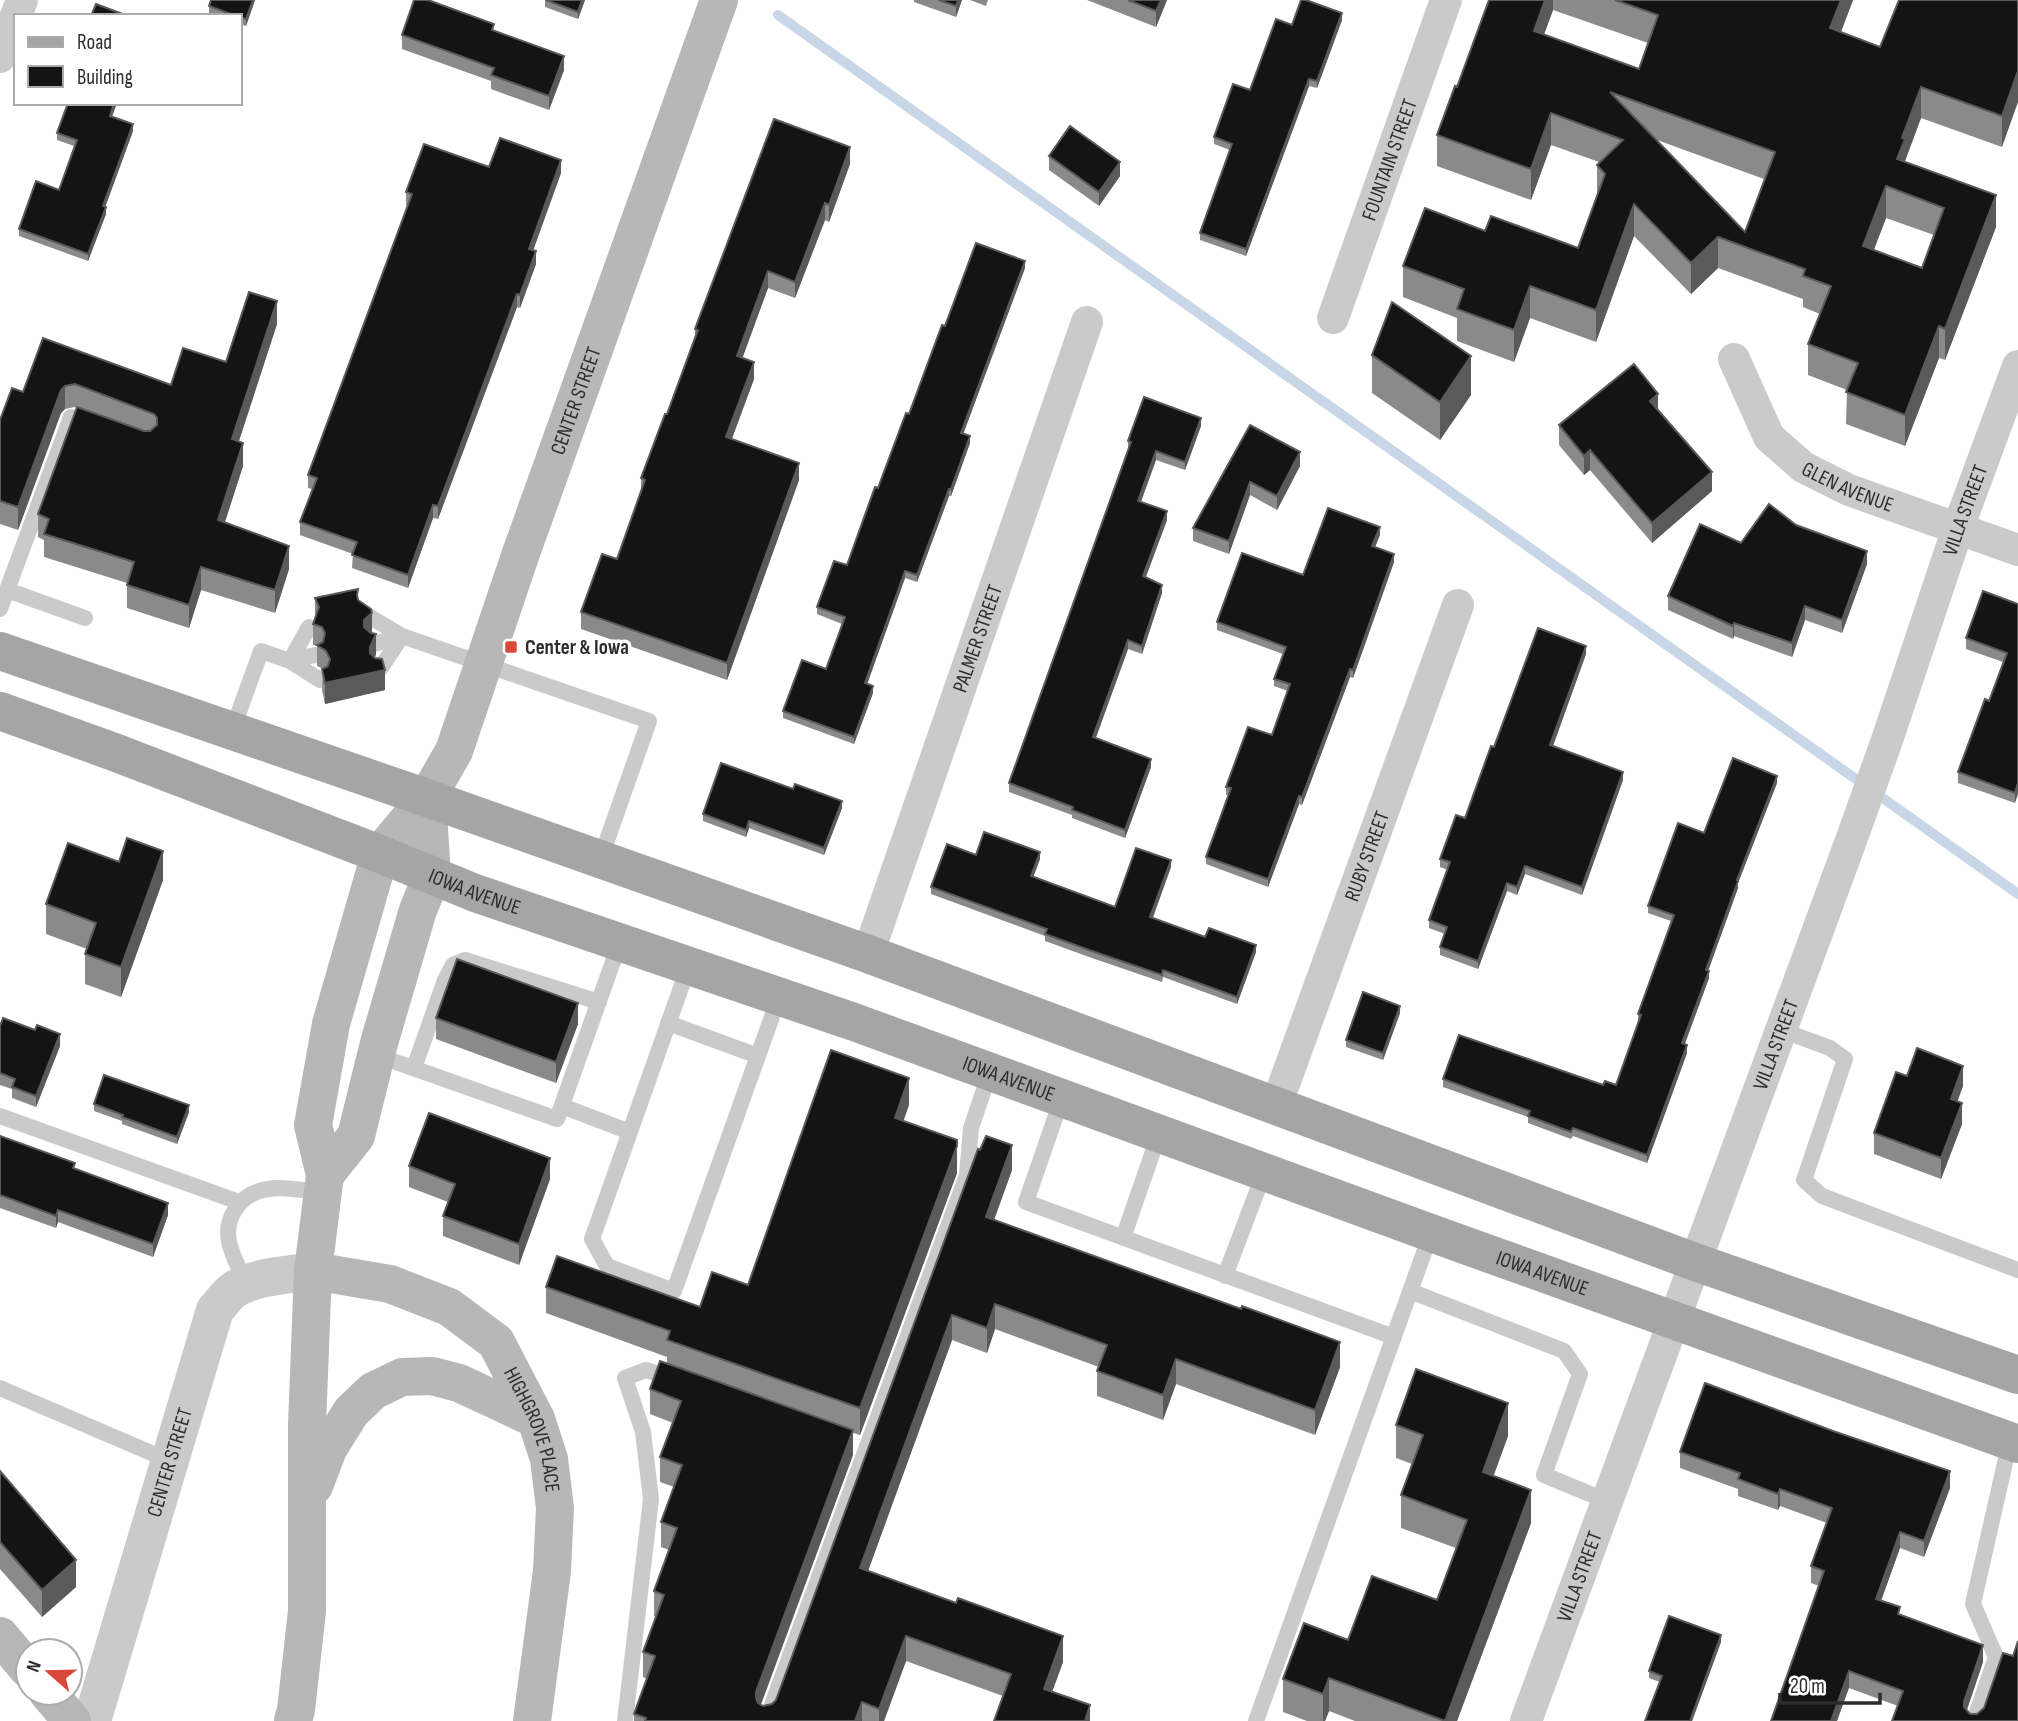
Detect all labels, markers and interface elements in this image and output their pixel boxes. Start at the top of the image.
legend [14,14,242,105]
text: Road [77,30,112,55]
text: Building [77,65,133,90]
street label: FOUNTAIN STREET [1357,95,1423,224]
street label: CENTER STREET [545,343,607,458]
street label: GLEN AVENUE [1798,456,1897,518]
street label: VILLA STREET [1938,461,1993,559]
street label: PALMER STREET [948,581,1008,696]
place label: Center & Iowa [525,635,629,660]
marker: Center & Iowa [503,639,519,655]
street label: RUBY STREET [1339,807,1395,905]
street label: IOWA AVENUE [425,863,524,921]
street label: VILLA STREET [1748,996,1804,1094]
street label: IOWA AVENUE [959,1051,1058,1107]
street label: IOWA AVENUE [1493,1246,1592,1302]
street label: HIGHGROVE PLACE [498,1363,565,1494]
street label: CENTER STREET [142,1404,198,1520]
street label: VILLA STREET [1552,1527,1608,1625]
north arrow [14,1637,84,1707]
text: N [22,1658,47,1675]
scale bar [1780,1662,1880,1706]
text: 20 m [1790,1674,1825,1699]

